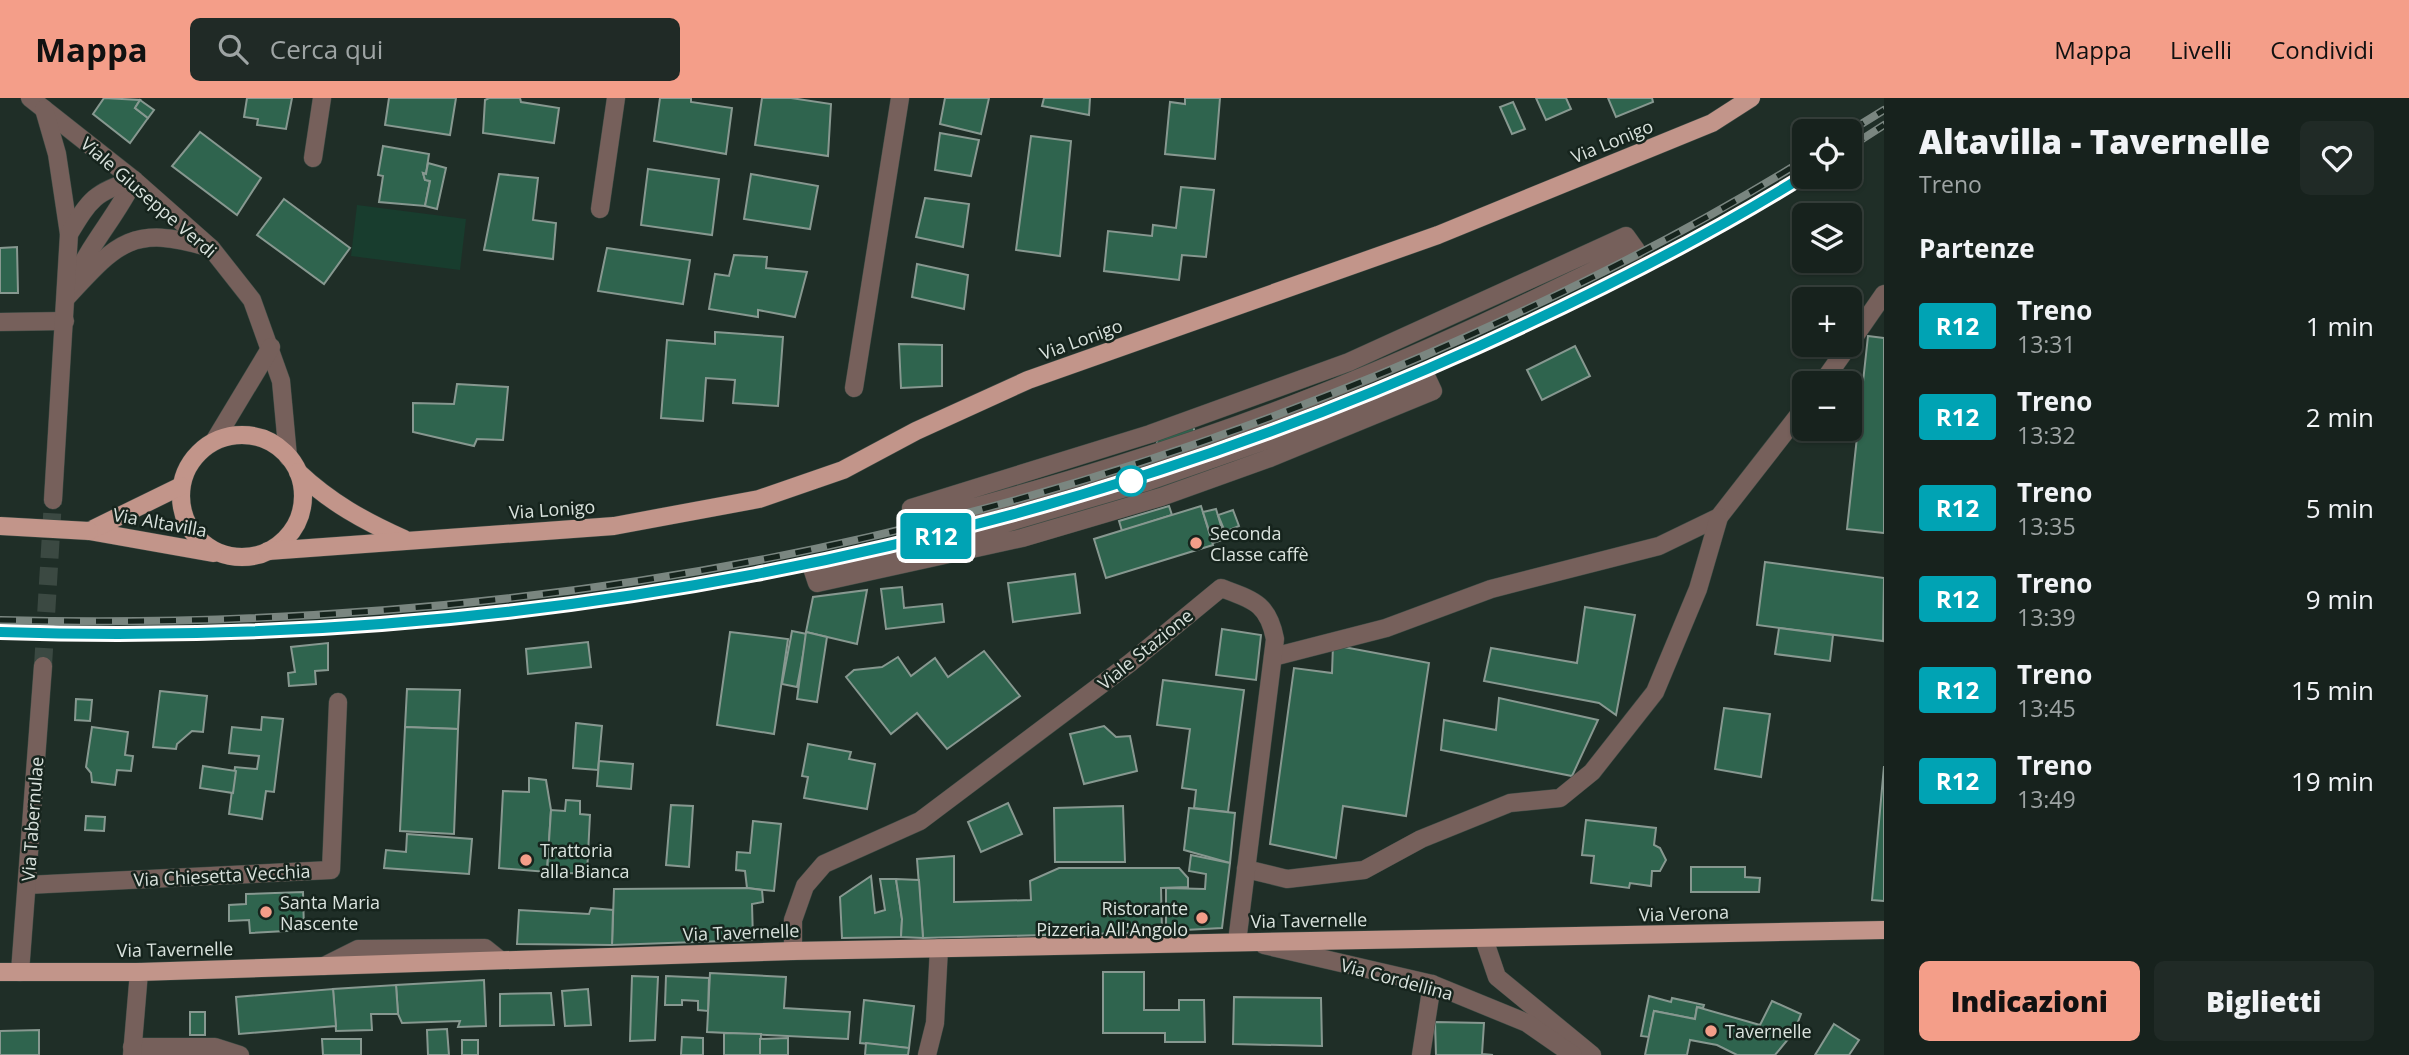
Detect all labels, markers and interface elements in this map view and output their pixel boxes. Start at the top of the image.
search box [190,18,680,81]
text: Mappa [35,27,148,72]
icon: search [214,30,252,68]
text: Cerca qui [270,31,383,67]
text: Mappa [2054,33,2132,66]
text: Livelli [2170,33,2232,66]
text: Condividi [2270,33,2374,66]
street label: Via Lonigo [1567,114,1657,168]
map controls [1792,119,1862,441]
button: locate [1792,119,1862,189]
text: Altavilla - Tavernelle [1919,119,2270,164]
button: heart [2300,121,2374,195]
street label: Viale Giuseppe Verdi [76,131,222,263]
text: Treno [1919,168,1982,200]
button: layers [1792,203,1862,273]
text: Partenze [1919,230,2035,266]
button: + [1792,287,1862,357]
text: Treno [2017,292,2092,328]
text: 1 min [2306,308,2374,344]
text: R12 [1936,309,1979,342]
street label: Via Lonigo [1036,313,1126,365]
text: 13:31 [2017,328,2076,360]
button: − [1792,371,1862,441]
text: Treno [2017,383,2092,419]
text: 2 min [2306,399,2374,435]
text: R12 [1936,400,1979,433]
text: 13:32 [2017,419,2076,451]
unlabelled marker [1116,466,1146,496]
text: Treno [2017,474,2092,510]
text: 5 min [2306,490,2374,526]
text: R12 [1936,491,1979,524]
street label: Via Lonigo [508,494,596,524]
street label: Via Altavilla [111,502,209,542]
text: 13:35 [2017,510,2076,542]
line badge: R12 [896,513,976,559]
text: R12 [914,519,958,552]
place label: Seconda Classe caffè [1210,521,1309,566]
marker: Seconda Classe caffè [1188,535,1204,551]
text: Treno [2017,565,2092,601]
text: 9 min [2306,581,2374,617]
text: R12 [1936,582,1979,615]
text: 13:39 [2017,601,2076,633]
street label: Viale Stazione [1092,603,1198,695]
text: Treno [2017,656,2092,692]
text: 15 min [2291,672,2374,708]
text: R12 [1936,673,1979,706]
text: 13:45 [2017,692,2076,724]
text: Treno [2017,747,2092,783]
street label: Via Tabernulae [16,756,48,882]
text: 19 min [2291,763,2374,799]
text: R12 [1936,764,1979,797]
text: 13:49 [2017,783,2076,815]
place label: Trattoria alla Bianca [540,838,630,883]
marker: Trattoria alla Bianca [518,852,534,868]
street label: Via Chiesetta Vecchia [133,858,311,892]
place label: Santa Maria Nascente [280,890,380,935]
place label: Ristorante Pizzeria All'Angolo [1036,896,1188,941]
street label: Via Verona [1639,899,1729,927]
marker: Santa Maria Nascente [258,904,274,920]
street label: Via Tavernelle [1250,907,1368,933]
marker: Ristorante Pizzeria All'Angolo [1194,910,1210,926]
street label: Via Tavernelle [682,918,800,946]
street label: Via Tavernelle [116,936,234,962]
street label: Via Cordellina [1338,952,1456,1006]
button: Indicazioni [1919,961,2140,1041]
button: Biglietti [2154,961,2374,1041]
place label: Tavernelle [1725,1019,1812,1043]
marker: Tavernelle [1703,1023,1719,1039]

